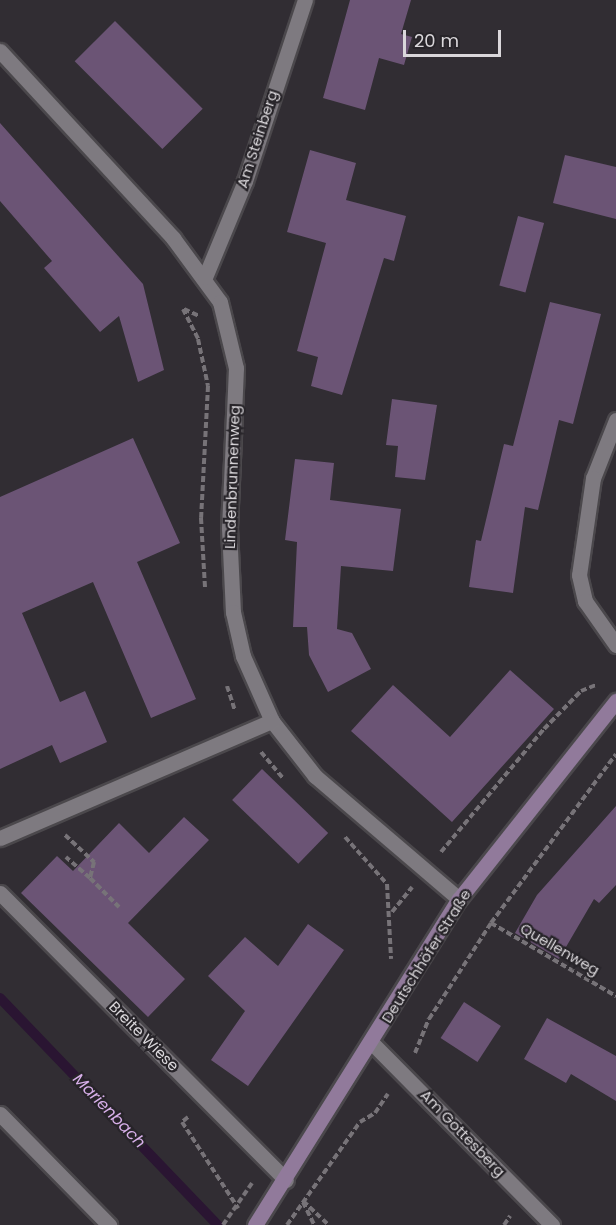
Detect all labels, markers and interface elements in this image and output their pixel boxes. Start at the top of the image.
scale bar [406,18,504,56]
text: 20 m [414,28,459,53]
street label: Am Steinberg [233,88,281,190]
street label: Lindenbrunnenweg [220,405,244,549]
street label: Deutschhöfer Straße [378,886,474,1026]
street label: Quellenweg [517,919,603,979]
street label: Breite Wiese [105,997,183,1075]
water label: Marienbach [69,1070,149,1152]
street label: Am Gottesberg [417,1086,509,1180]

